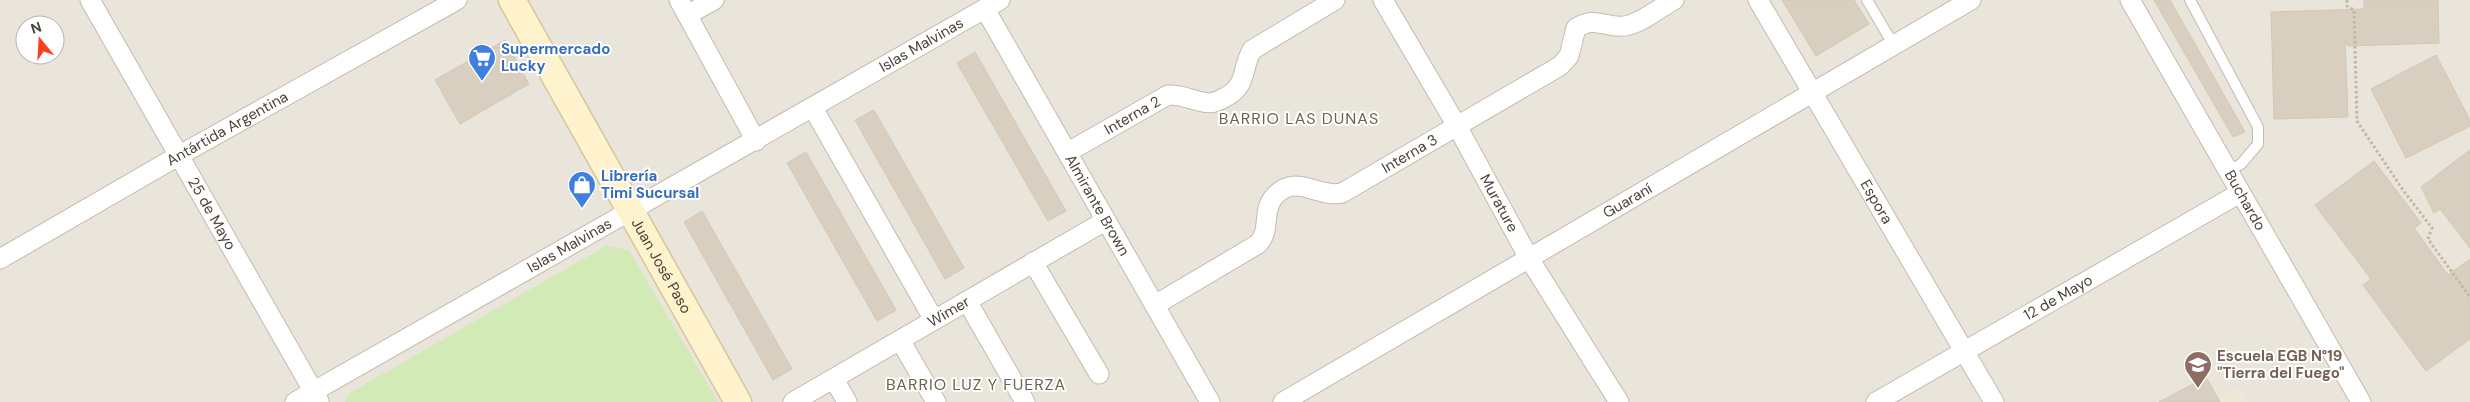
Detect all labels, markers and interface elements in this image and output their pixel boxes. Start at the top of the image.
street label: Islas Malvinas [876,13,967,77]
north arrow [15,15,65,65]
text: N [28,17,44,38]
place label: Supermercado Lucky [501,39,610,76]
supermarket icon: Supermercado Lucky [467,43,497,82]
street label: Antártida Argentina [163,87,291,171]
street label: Interna 2 [1101,91,1164,139]
district label: BARRIO LAS DUNAS [1219,108,1379,129]
street label: Interna 3 [1378,129,1441,178]
street label: Almirante Brown [1060,151,1134,260]
place label: Librería Timi Sucursal [601,166,699,203]
street label: Buchardo [2220,166,2270,234]
shop icon: Librería Timi Sucursal [567,170,597,209]
street label: Murature [1475,171,1523,236]
street label: 25 de Mayo [183,174,241,254]
street label: Espora [1856,176,1897,228]
street label: Guaraní [1599,178,1656,223]
street label: Islas Malvinas [524,213,615,277]
street label: Juan José Paso [627,215,696,317]
street label: 12 de Mayo [2020,270,2096,325]
street label: Wimer [924,291,974,332]
place label: Escuela EGB N°19 "Tierra del Fuego" [2217,346,2345,383]
school or university icon: Escuela EGB N°19 "Tierra del Fuego" [2183,350,2213,389]
district label: BARRIO LUZ Y FUERZA [886,374,1066,395]

